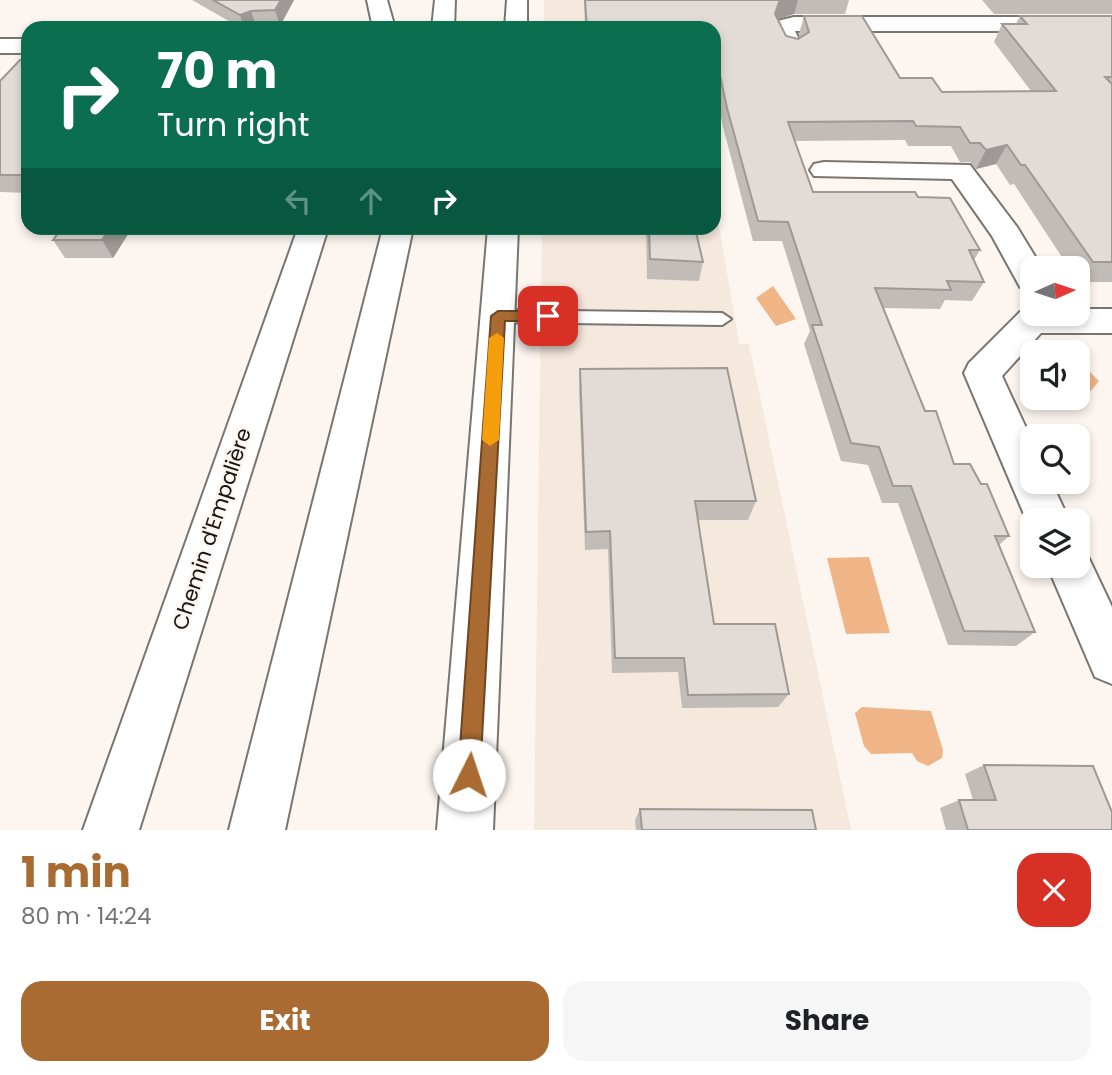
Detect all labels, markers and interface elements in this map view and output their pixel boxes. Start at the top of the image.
text: 70 m [157,37,277,105]
icon: right [42,49,133,140]
text: Turn right [157,102,309,147]
icon: left [279,182,317,220]
icon: ahead [352,182,390,220]
icon: right [425,182,463,220]
north arrow [1020,256,1090,326]
map controls [1020,256,1090,578]
pin [518,286,578,346]
icon: arrive [529,297,567,335]
button: sound [1020,340,1090,410]
street label: Chemin d'Empalière [165,424,258,634]
button: search [1020,424,1090,494]
button: layers [1020,508,1090,578]
position arrow [432,738,506,812]
text: 1 min [21,843,131,902]
button: close [1017,853,1091,927]
text: 80 m · 14:24 [21,900,151,932]
button: Exit [21,981,549,1061]
button: Share [563,981,1091,1061]

